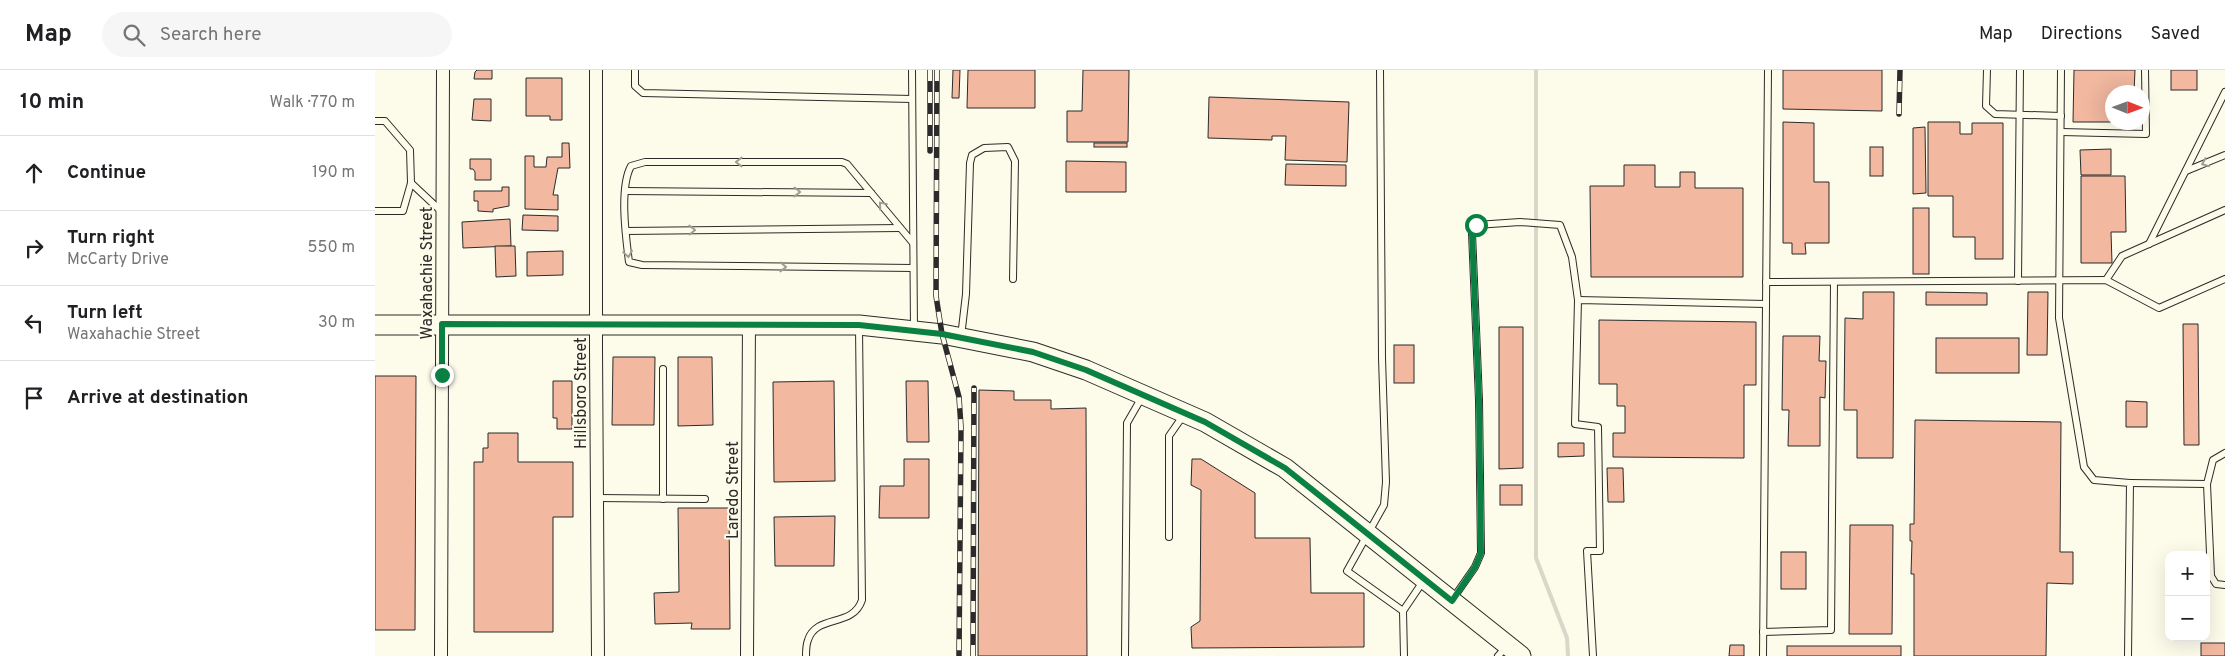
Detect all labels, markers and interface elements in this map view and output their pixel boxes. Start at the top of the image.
search box [102,12,452,57]
text: Map [25,20,72,50]
icon: search [120,21,148,49]
text: Search here [160,23,261,47]
text: Map [1979,23,2013,46]
text: Directions [2041,23,2123,46]
text: Saved [2151,23,2200,46]
north arrow [2105,85,2150,130]
text: 10 min [20,89,84,116]
text: Walk · 770 m [270,93,355,113]
one-way arrow [734,157,742,167]
one-way arrow [2202,157,2210,167]
icon: ahead [20,159,48,187]
text: Continue [67,161,146,185]
text: 190 m [312,163,355,183]
one-way arrow [793,187,801,197]
one-way arrow [878,202,887,211]
street label: Waxahachie Street [418,206,438,340]
route start [1465,214,1488,237]
one-way arrow [688,225,696,235]
text: Turn right [67,226,155,250]
icon: right [20,234,48,262]
text: 550 m [308,238,355,258]
text: McCarty Drive [67,250,169,270]
one-way arrow [623,250,633,258]
one-way arrow [780,262,787,272]
text: Turn left [67,301,143,325]
icon: left [20,309,48,337]
text: 30 m [318,313,355,333]
text: Waxahachie Street [67,325,200,345]
street label: Hillsboro Street [572,337,592,449]
route end [431,364,454,387]
icon: arrive [20,384,48,412]
text: Arrive at destination [67,386,248,410]
street label: Laredo Street [724,441,744,539]
map controls [2165,551,2210,641]
button: + [2165,551,2210,596]
button: − [2165,596,2210,641]

